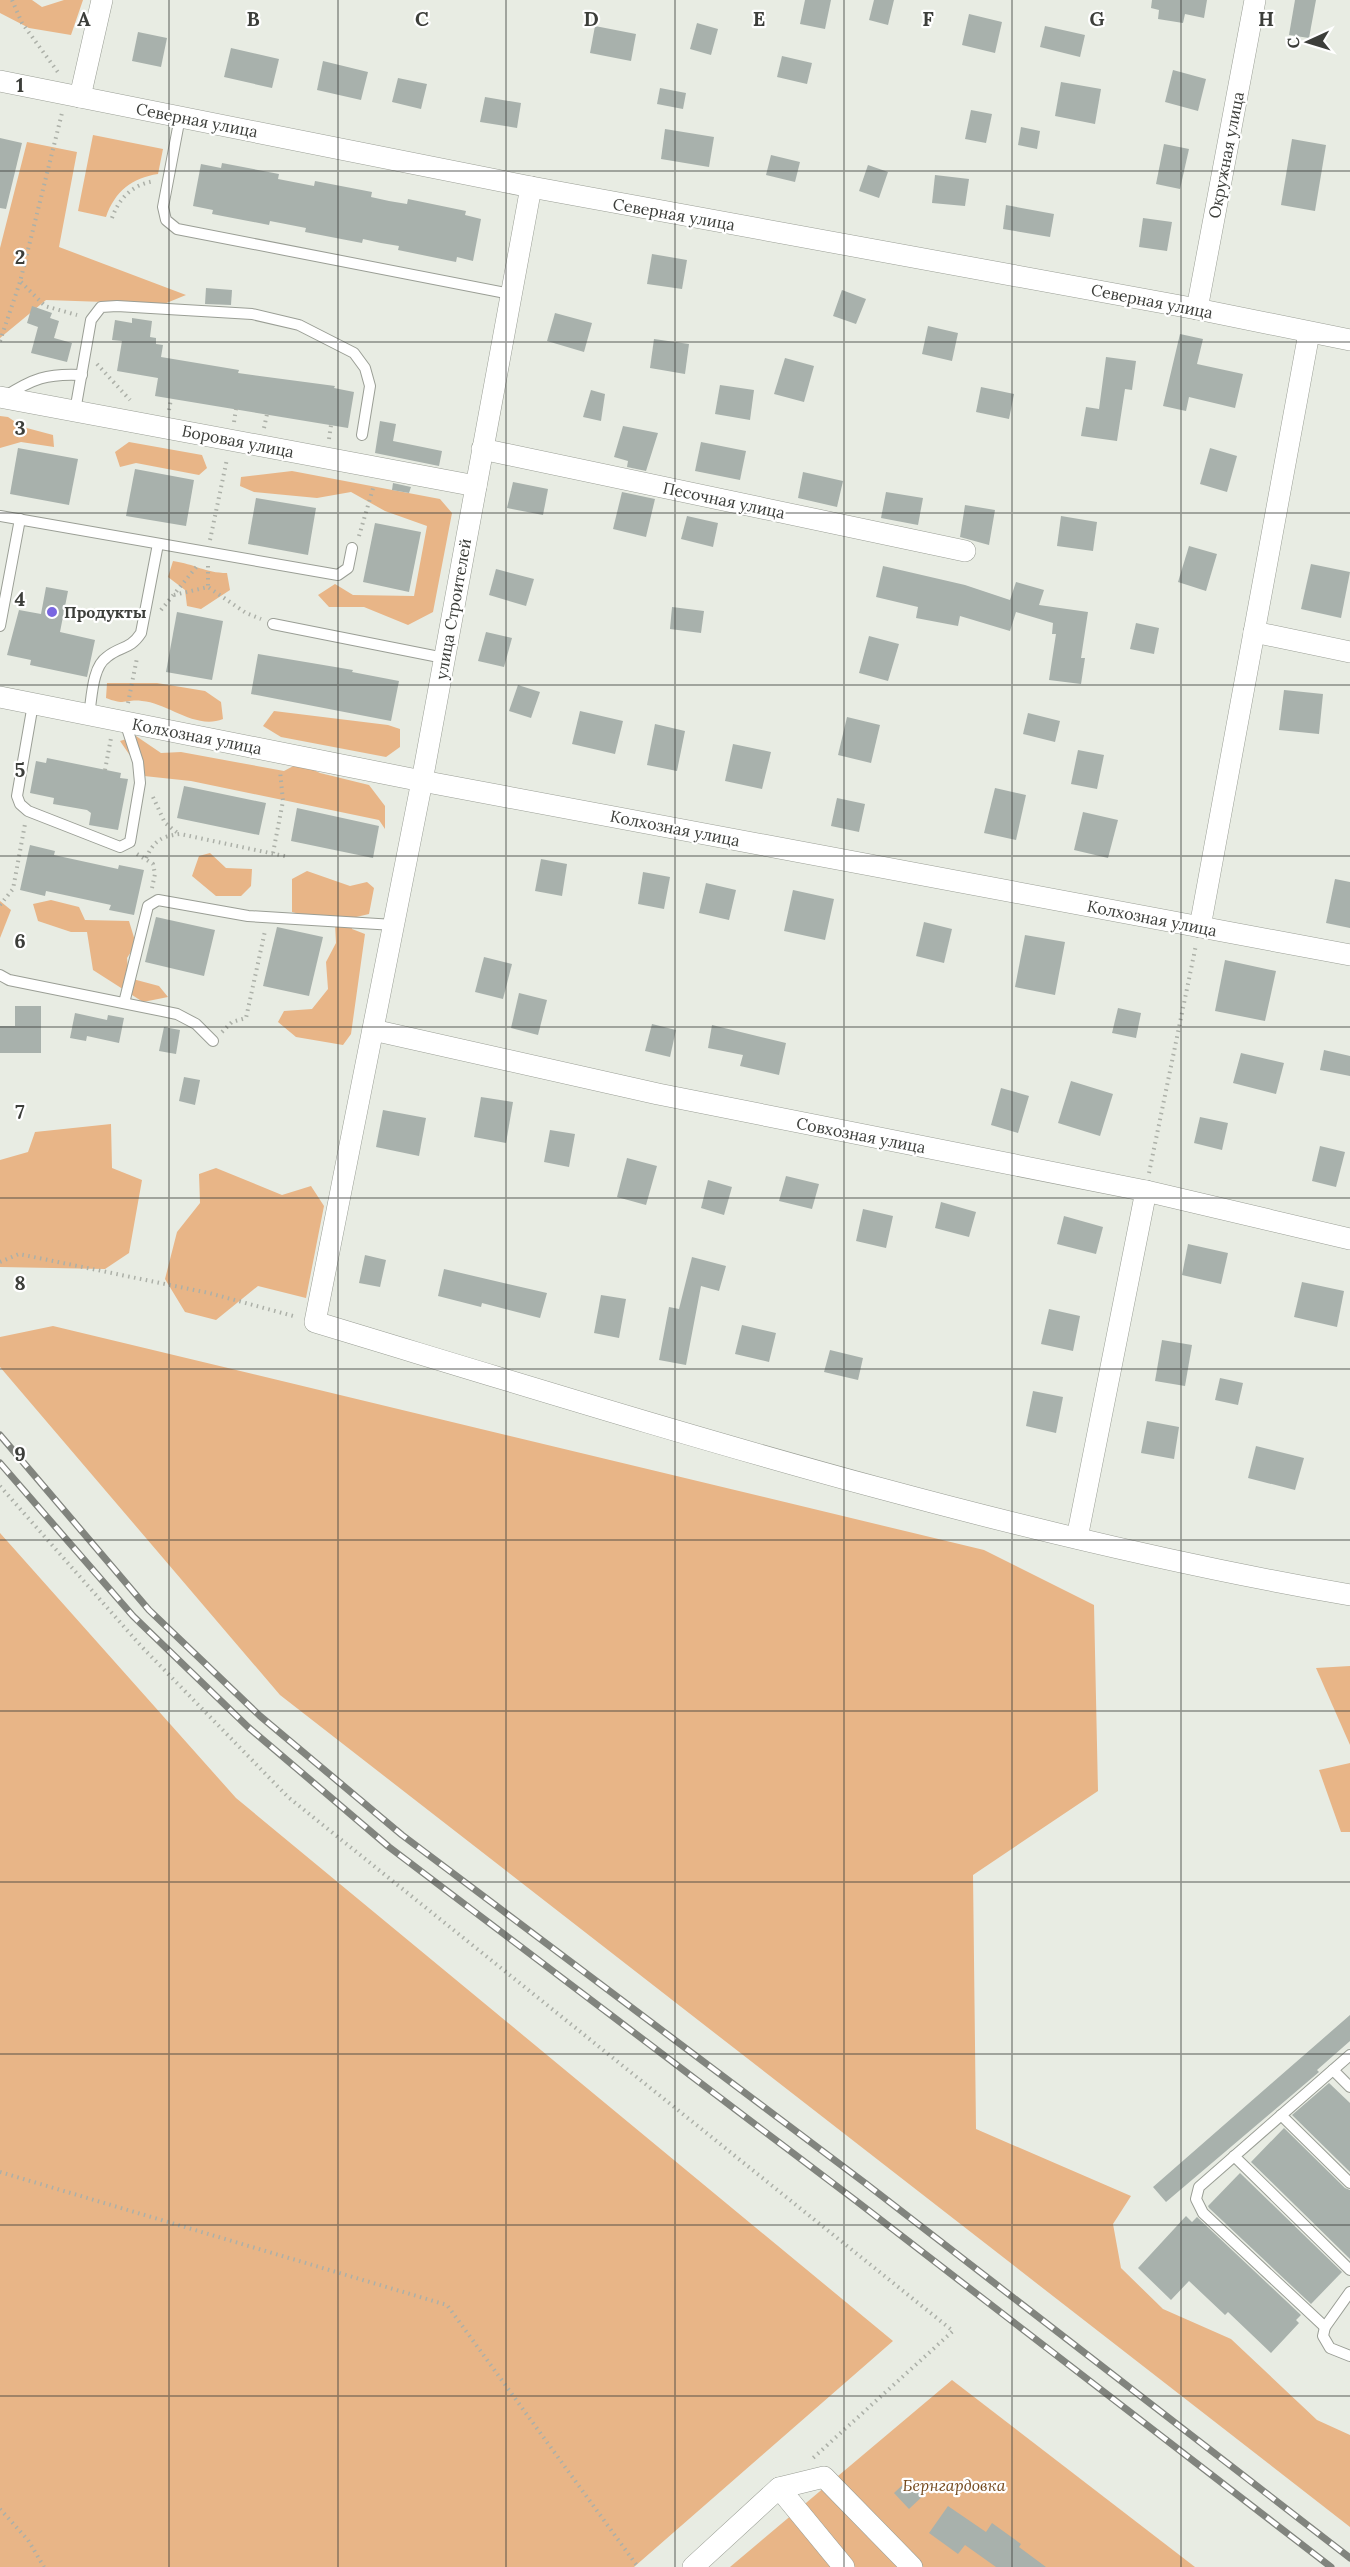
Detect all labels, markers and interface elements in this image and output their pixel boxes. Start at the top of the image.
text: A [77,6,91,31]
text: B [246,6,260,31]
text: C [415,6,429,31]
text: D [583,6,599,31]
text: E [753,6,765,31]
text: F [922,6,934,31]
text: G [1089,6,1105,31]
text: H [1258,6,1274,31]
north arrow [1278,12,1338,72]
text: С [1283,37,1303,49]
text: 1 [16,72,24,97]
street label: Окружная улица [1204,90,1248,220]
street label: Северная улица [134,98,260,142]
street label: Северная улица [611,193,737,235]
text: 2 [15,244,25,269]
street label: Северная улица [1089,279,1215,323]
text: 3 [14,415,26,440]
street label: Боровая улица [180,420,296,462]
street label: Песочная улица [661,477,787,523]
street label: улица Строителей [431,537,475,681]
text: 4 [15,586,26,611]
place label: Продукты [64,602,147,622]
marker: Продукты [45,605,59,619]
street label: Колхозная улица [130,714,264,758]
text: 5 [15,757,26,782]
street label: Колхозная улица [608,806,742,850]
street label: Колхозная улица [1085,896,1219,940]
text: 6 [14,928,26,953]
text: 7 [15,1099,25,1124]
street label: Совхозная улица [795,1113,927,1157]
text: 8 [14,1270,26,1295]
text: 9 [14,1441,26,1466]
park label: Бернгардовка [903,2475,1006,2495]

